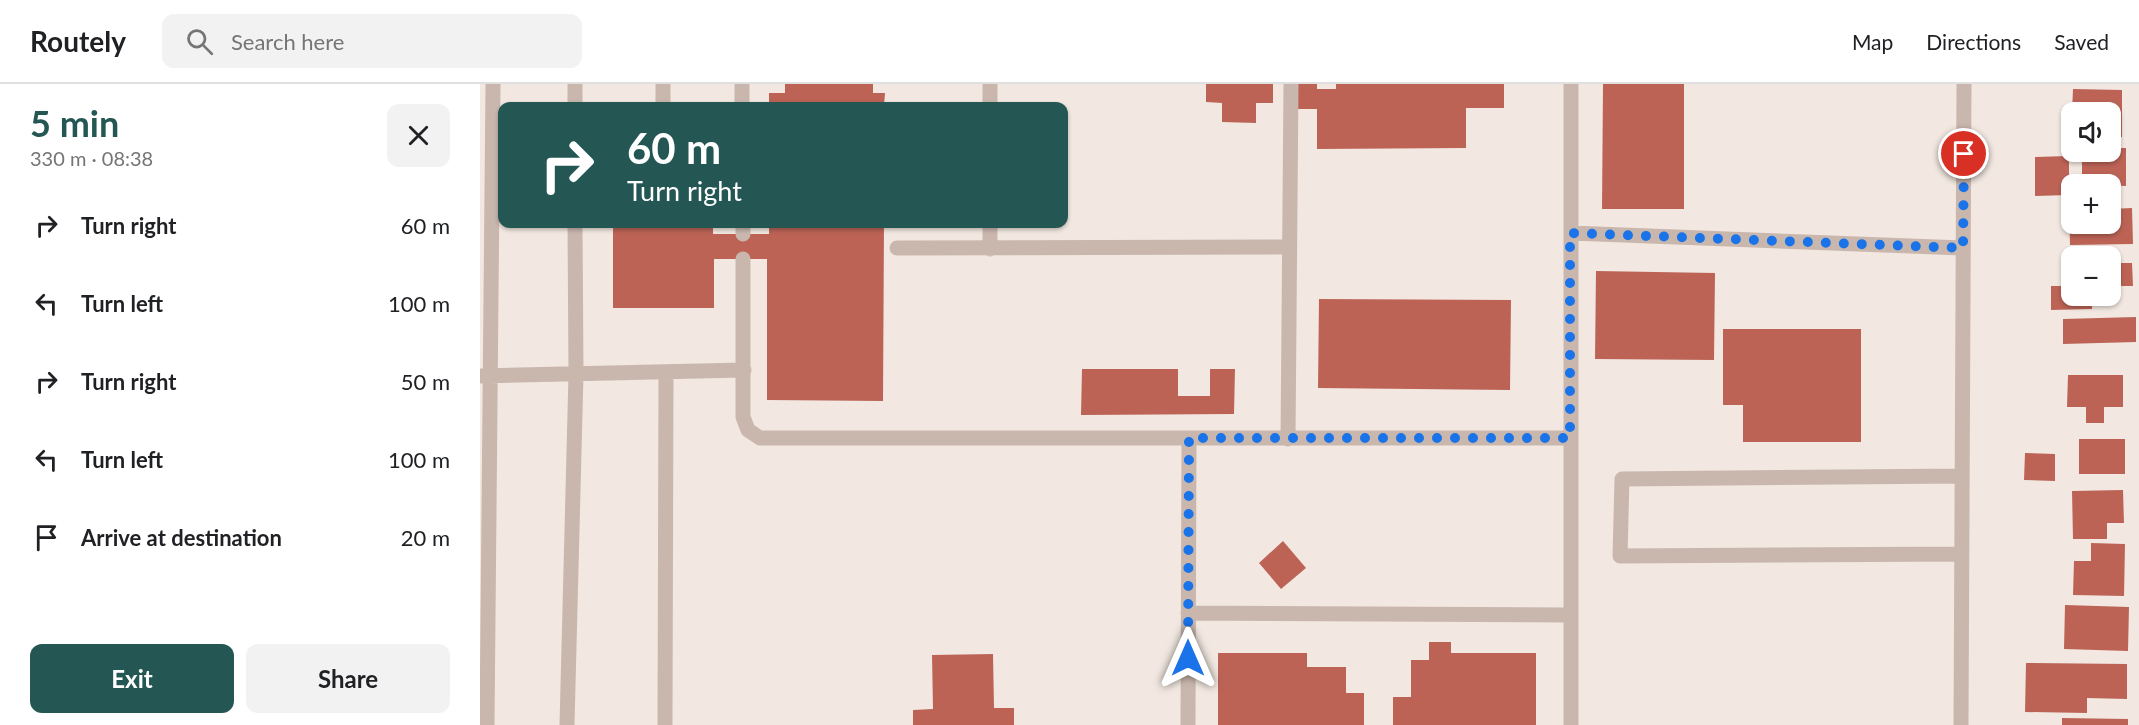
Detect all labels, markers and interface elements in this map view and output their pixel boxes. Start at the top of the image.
search box [162,14,582,68]
text: Routely [30,24,126,58]
icon: search [183,25,216,58]
text: Search here [231,28,344,55]
text: Map [1852,29,1893,54]
text: Directions [1926,29,2021,54]
text: Saved [2054,29,2109,54]
text: 5 min [30,101,119,145]
map controls [2061,102,2121,306]
button: sound [2061,102,2121,162]
button: close [387,104,450,167]
text: 60 m [627,123,721,173]
icon: right [528,126,606,204]
pin [1938,128,1989,179]
icon: arrive [1947,137,1980,170]
text: 330 m · 08:38 [30,146,153,170]
text: Turn right [627,174,742,207]
button: + [2061,174,2121,234]
icon: right [30,209,63,242]
text: Turn right [81,212,176,239]
text: 60 m [401,212,450,239]
button: − [2061,246,2121,306]
icon: left [30,287,63,320]
text: Turn left [81,290,163,317]
text: 100 m [388,290,450,317]
icon: right [30,365,63,398]
text: Turn right [81,368,176,395]
text: 50 m [401,368,450,395]
icon: left [30,443,63,476]
text: Turn left [81,446,163,473]
text: 100 m [388,446,450,473]
icon: arrive [30,521,63,554]
text: Arrive at destination [81,524,282,551]
text: 20 m [401,524,450,551]
position arrow [1156,626,1220,690]
button: Exit [30,644,234,713]
button: Share [246,644,450,713]

